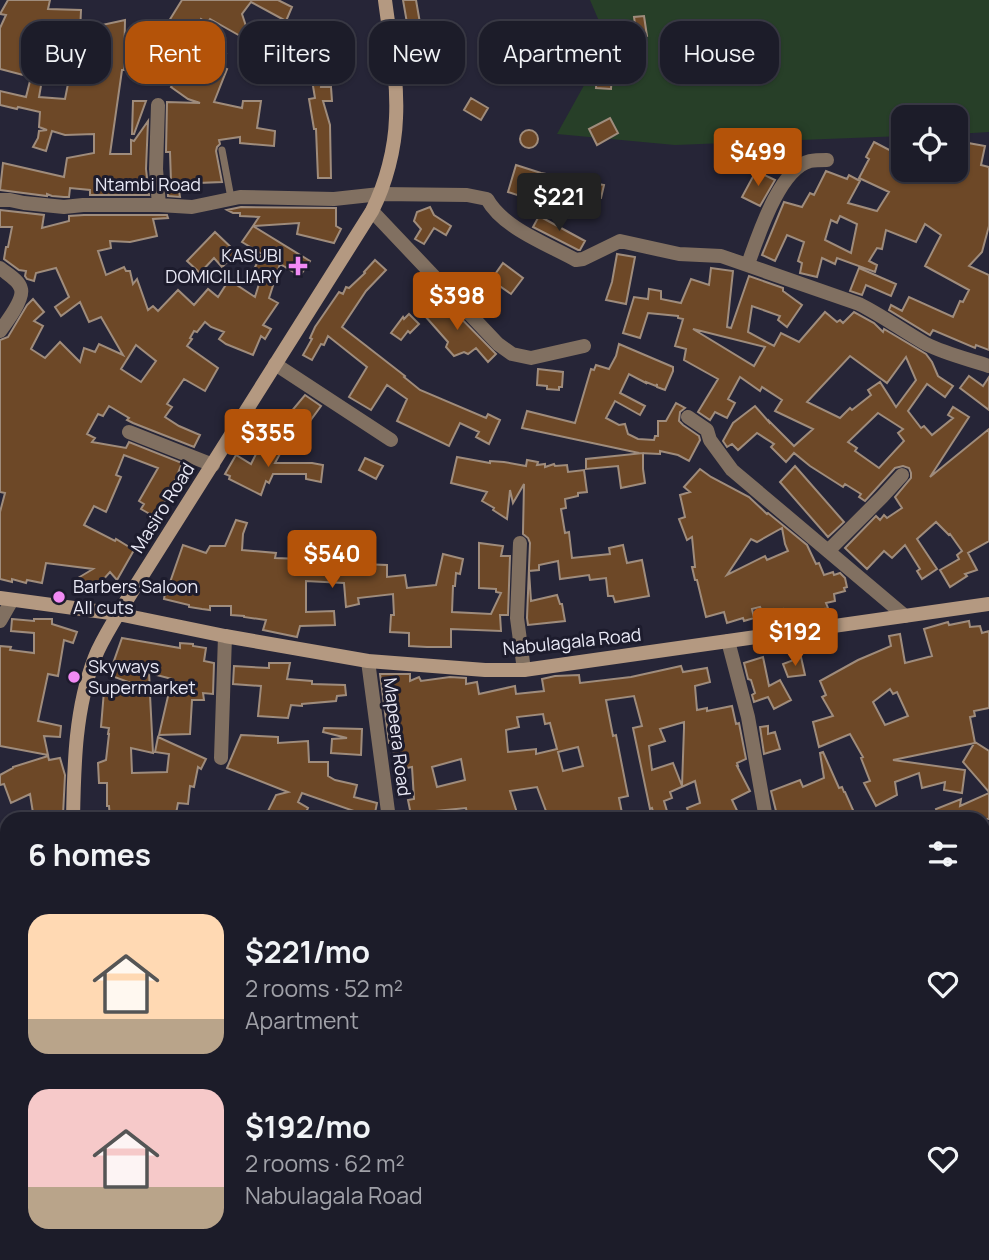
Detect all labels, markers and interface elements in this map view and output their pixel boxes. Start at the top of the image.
chip: Buy [21,21,111,84]
chip: Rent [125,21,225,84]
chip: Filters [239,21,355,84]
chip: New [369,21,465,84]
chip: Apartment [479,21,646,84]
chip: House [660,21,779,84]
map controls [891,105,968,182]
button: locate [891,105,968,182]
pin: $499 [717,128,799,188]
text: $499 [730,135,786,167]
street label: Ntambi Road [95,172,201,196]
pin: $221 [518,174,600,233]
text: $221 [533,180,585,212]
place label: KASUBI DOMICILLIARY [165,243,283,288]
marker: KASUBI DOMICILLIARY [288,256,308,276]
pin: $398 [416,272,498,332]
text: $398 [429,279,485,311]
pin: $355 [227,410,309,469]
text: $355 [241,416,295,448]
street label: Masiro Road [125,458,199,557]
pin: $540 [291,530,373,590]
text: $540 [303,537,361,569]
place label: Barbers Saloon All cuts [73,574,198,619]
marker: Barbers Saloon All cuts [51,589,67,605]
pin: $192 [754,608,836,668]
text: $192 [769,615,821,647]
street label: Nabulagala Road [502,622,642,660]
place label: Skyways Supermarket [88,654,196,699]
marker: Skyways Supermarket [66,669,82,685]
street label: Mapeera Road [379,676,417,798]
text: 6 homes [28,834,151,875]
icon: filters [924,835,962,873]
text: $221/mo [245,931,370,972]
icon: home [84,942,168,1026]
icon: heart [924,965,962,1003]
text: 2 rooms · 52 m² [245,972,403,1004]
text: Apartment [245,1004,359,1036]
text: $192/mo [245,1106,371,1147]
icon: home [84,1117,168,1201]
icon: heart [924,1140,962,1178]
text: 2 rooms · 62 m² [245,1147,405,1179]
text: Nabulagala Road [245,1179,423,1211]

